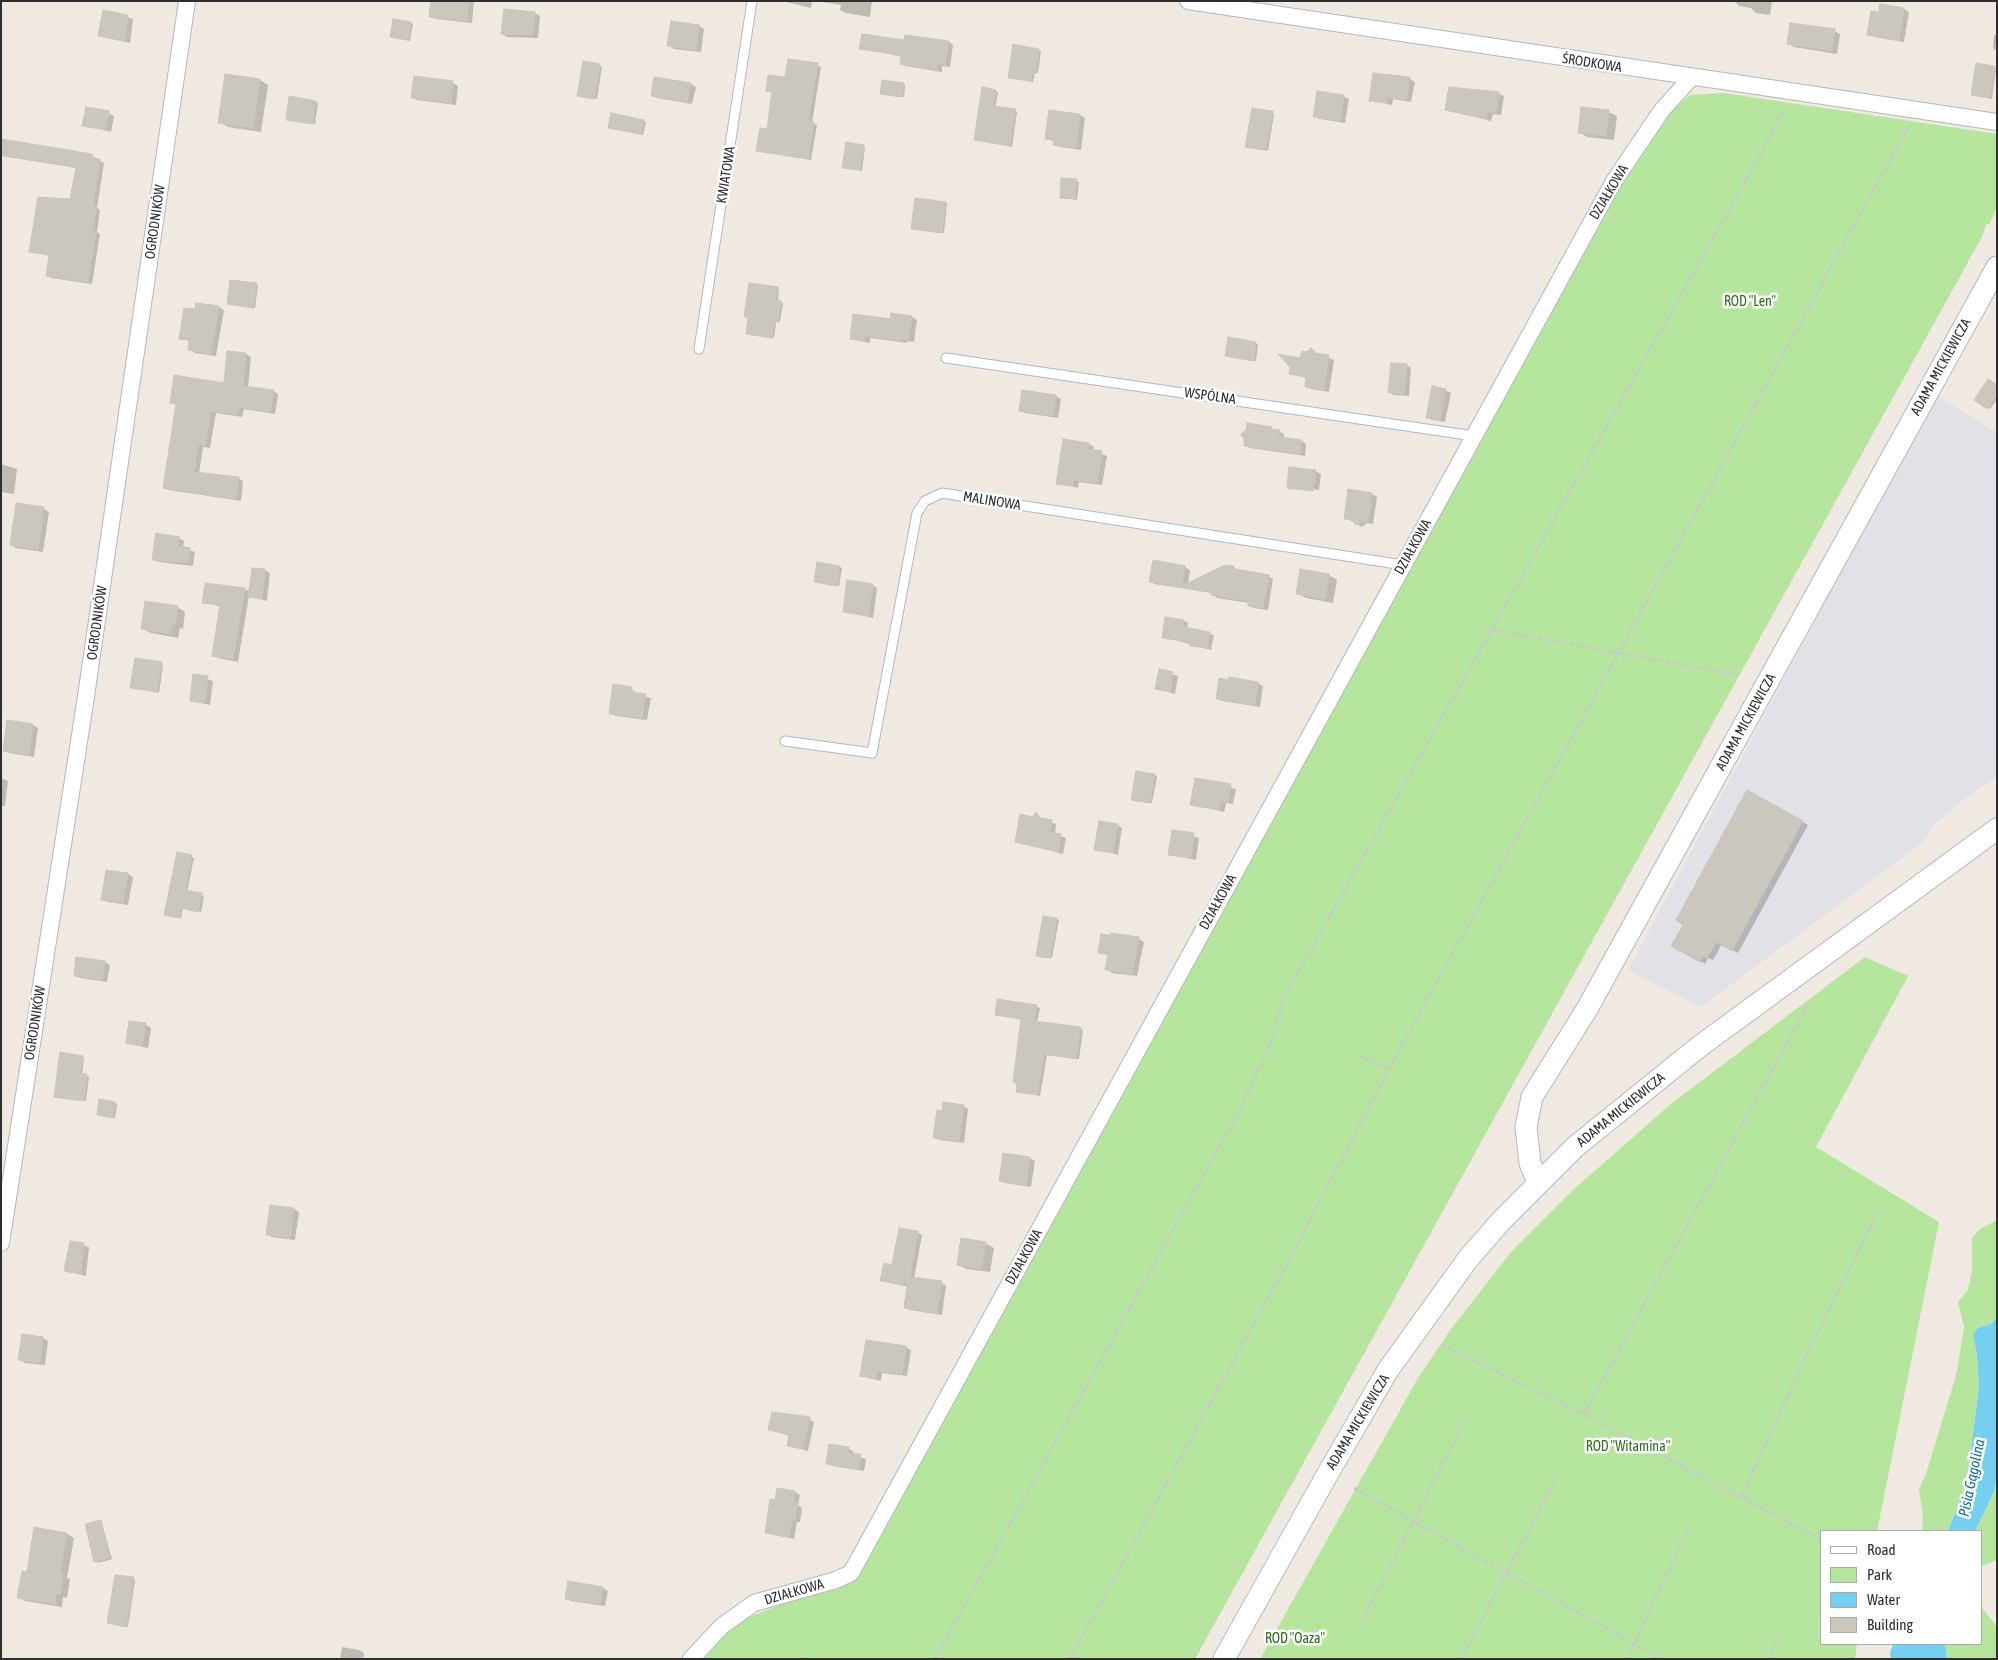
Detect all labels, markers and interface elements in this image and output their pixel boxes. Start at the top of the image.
street label: ŚRODKOWA [1561,50,1623,76]
street label: KWIATOWA [713,145,739,205]
street label: DZIAŁKOWA [1586,162,1632,222]
street label: OGRODNIKÓW [141,184,169,260]
park label: ROD "Len" [1724,294,1776,310]
street label: ADAMA MICKIEWICZA [1907,315,1975,419]
street label: WSPÓLNA [1183,384,1237,408]
street label: MALINOWA [962,488,1022,514]
street label: DZIAŁKOWA [1391,516,1435,578]
street label: OGRODNIKÓW [83,585,111,661]
street label: ADAMA MICKIEWICZA [1712,670,1780,774]
street label: DZIAŁKOWA [1196,871,1240,933]
street label: OGRODNIKÓW [21,985,49,1061]
street label: ADAMA MICKIEWICZA [1574,1069,1668,1151]
street label: DZIAŁKOWA [1002,1226,1046,1288]
street label: ADAMA MICKIEWICZA [1323,1371,1393,1473]
water label: Pisia Gągolina [1955,1438,1989,1518]
park label: ROD "Witamina" [1586,1439,1670,1455]
legend [1820,1530,1983,1645]
text: Road [1867,1541,1896,1558]
text: Park [1867,1566,1892,1583]
street label: DZIAŁKOWA [762,1576,826,1608]
text: Water [1867,1591,1900,1608]
text: Building [1867,1616,1913,1633]
park label: ROD "Oaza" [1265,1631,1325,1647]

